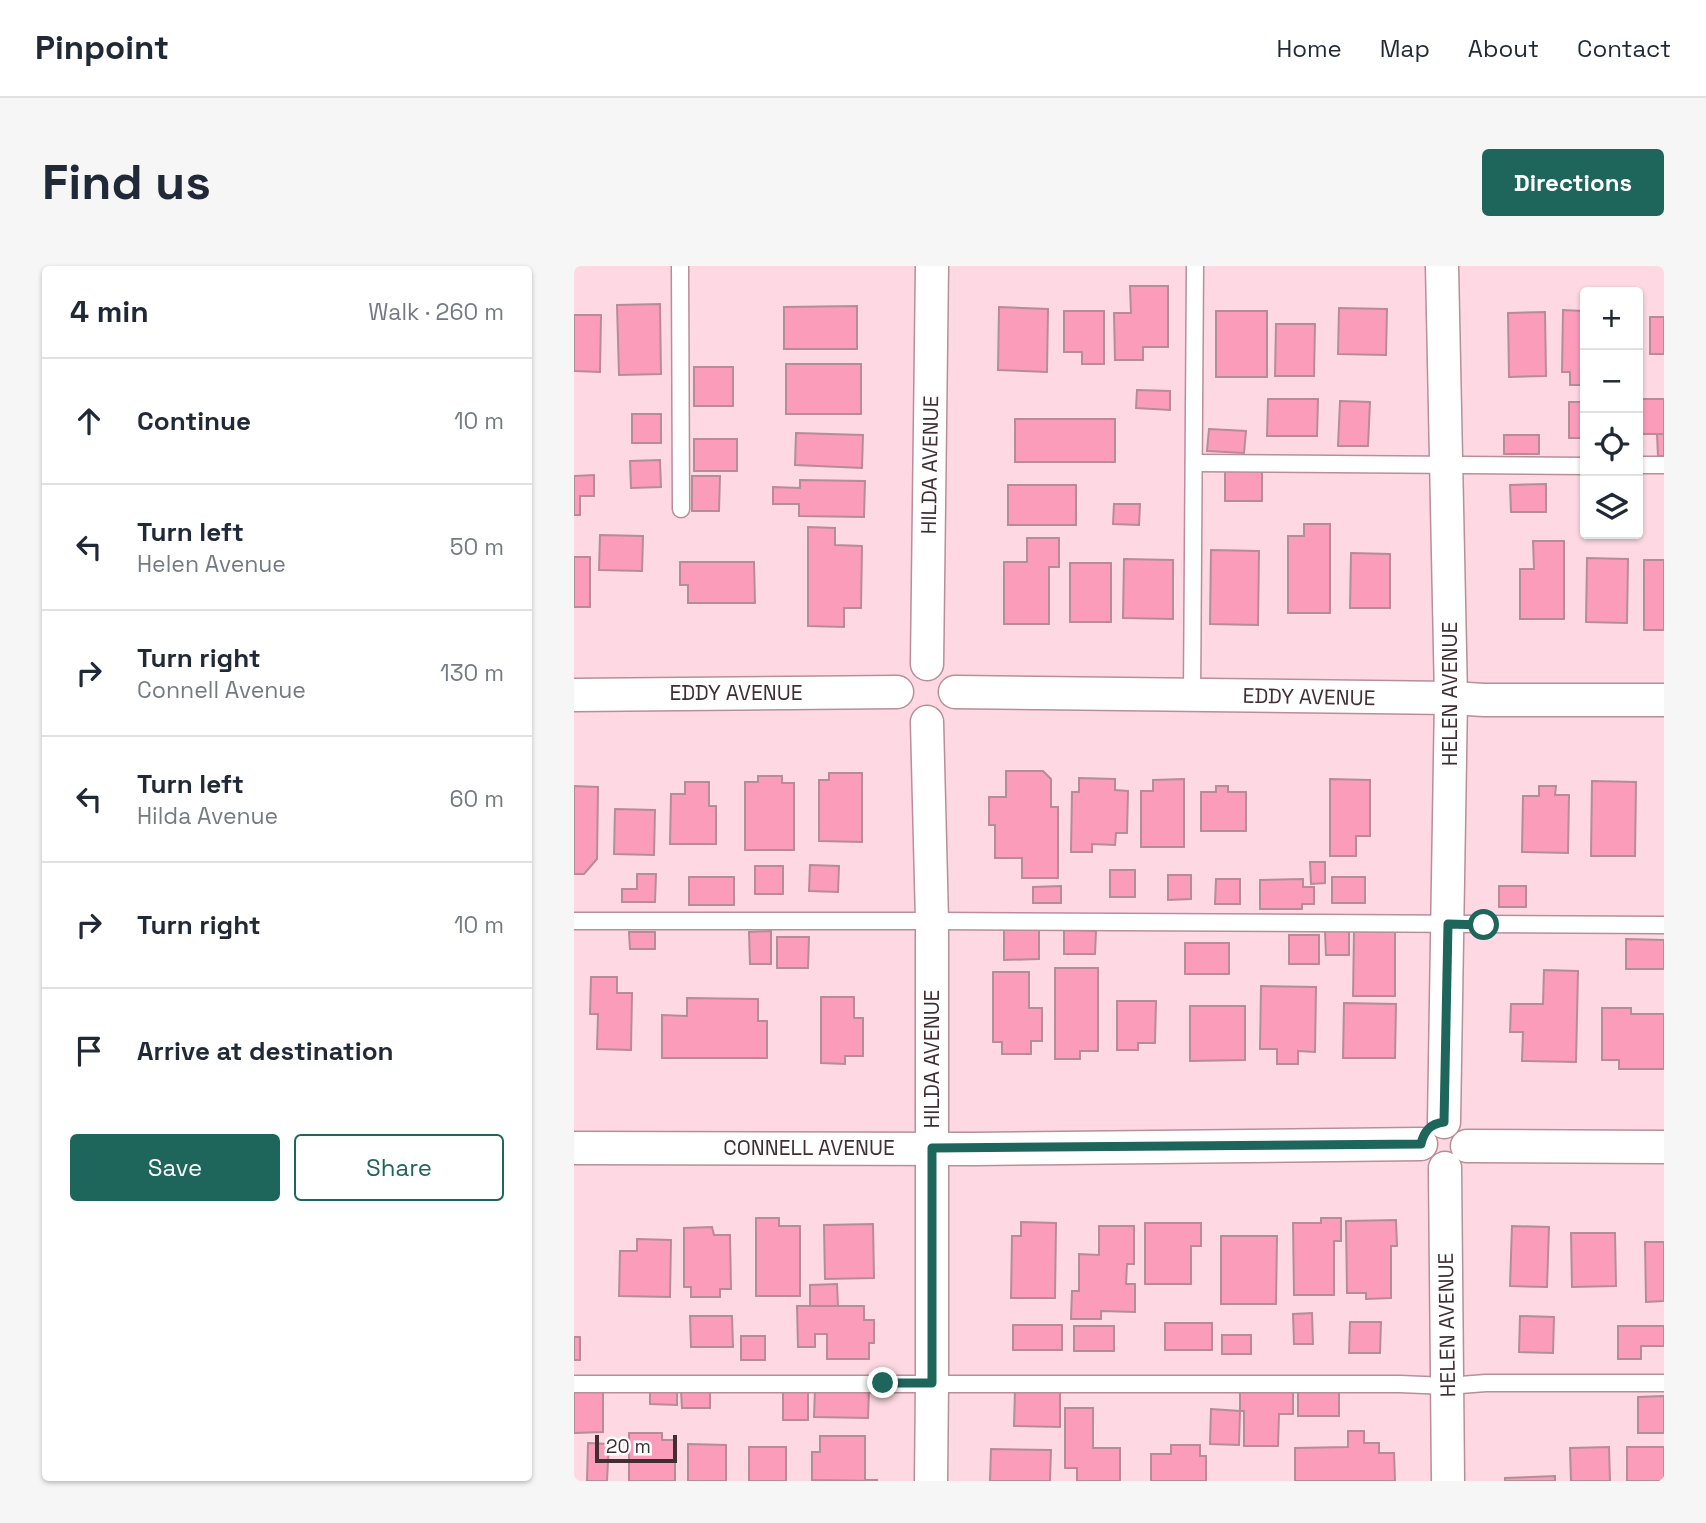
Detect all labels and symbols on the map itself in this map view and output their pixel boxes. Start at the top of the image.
street label: HILDA AVENUE [915,395,944,535]
street label: HELEN AVENUE [1436,622,1463,766]
street label: EDDY AVENUE [670,679,802,706]
street label: EDDY AVENUE [1242,682,1376,711]
route start [1468,909,1499,940]
street label: HILDA AVENUE [918,990,945,1128]
street label: CONNELL AVENUE [723,1134,895,1161]
street label: HELEN AVENUE [1432,1252,1461,1398]
route end [867,1367,898,1398]
scale bar [595,1432,677,1464]

